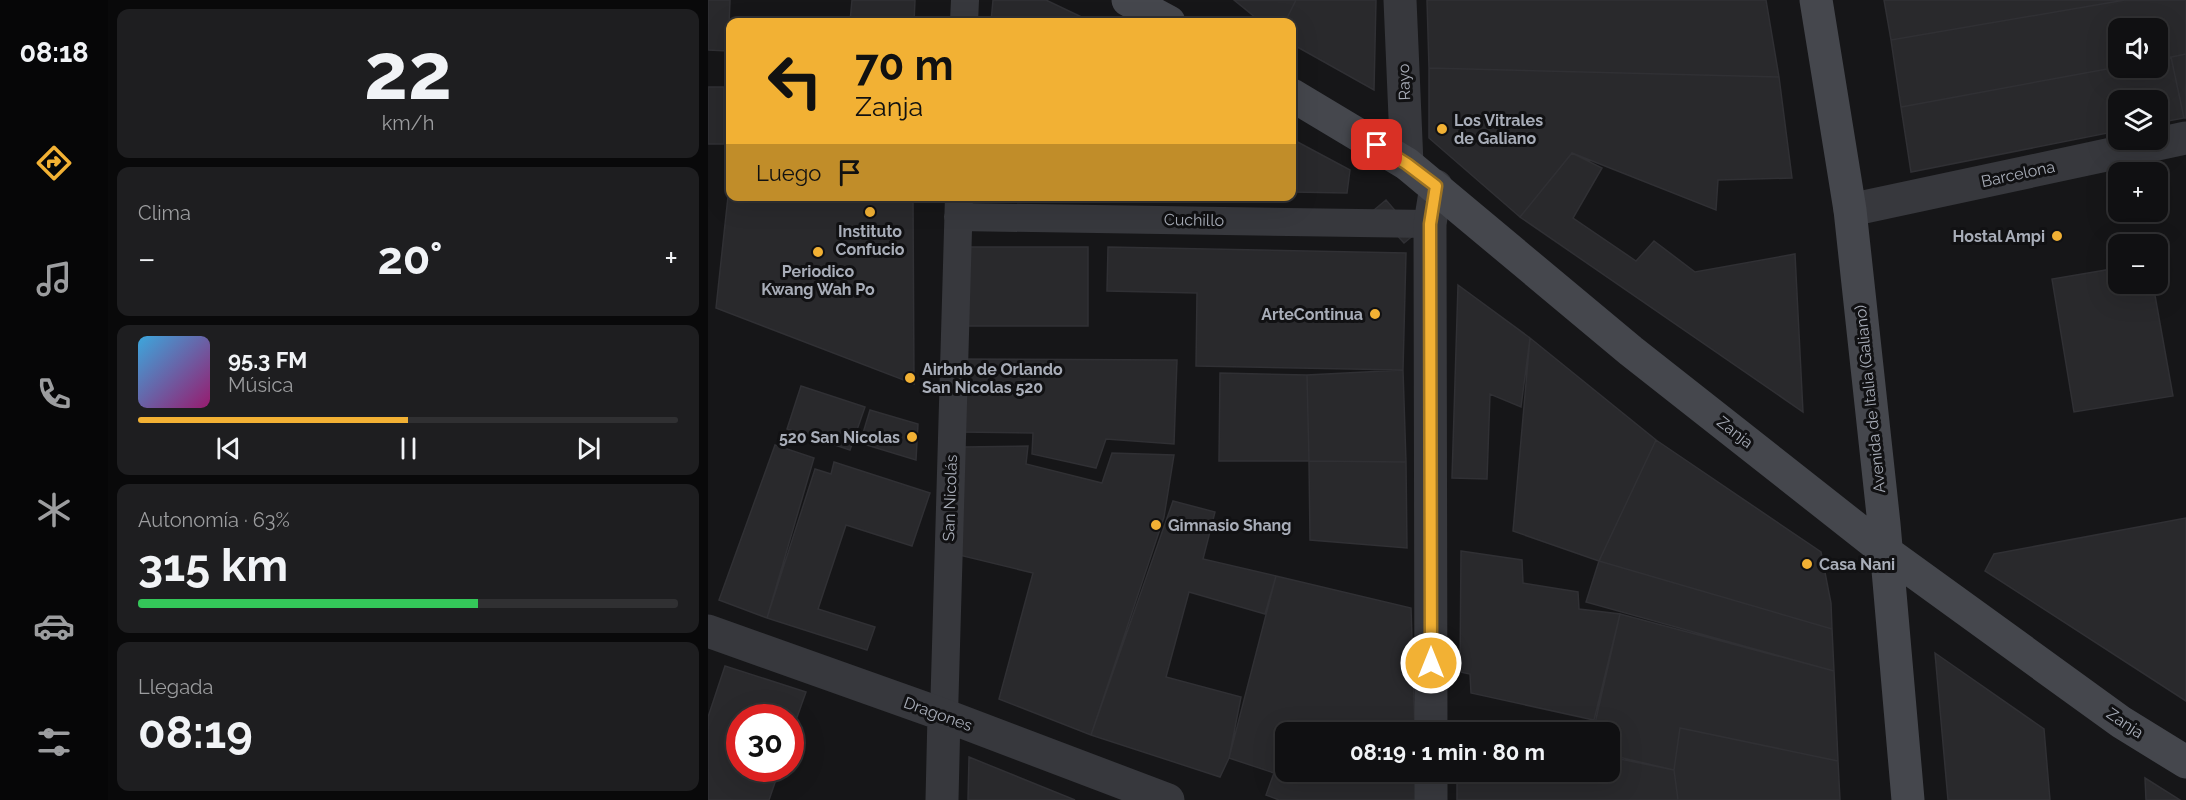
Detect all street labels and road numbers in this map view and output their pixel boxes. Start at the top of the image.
street label: Rayo [1394,63,1414,101]
street label: Barcelona [1979,157,2057,191]
street label: Cuchillo [1164,210,1224,230]
street label: Avenida de Italia (Galiano) [1851,304,1889,494]
street label: Zanja [1713,412,1757,452]
street label: San Nicolás [939,454,961,542]
street label: Dragones [901,693,975,735]
street label: Zanja [2103,704,2147,742]

